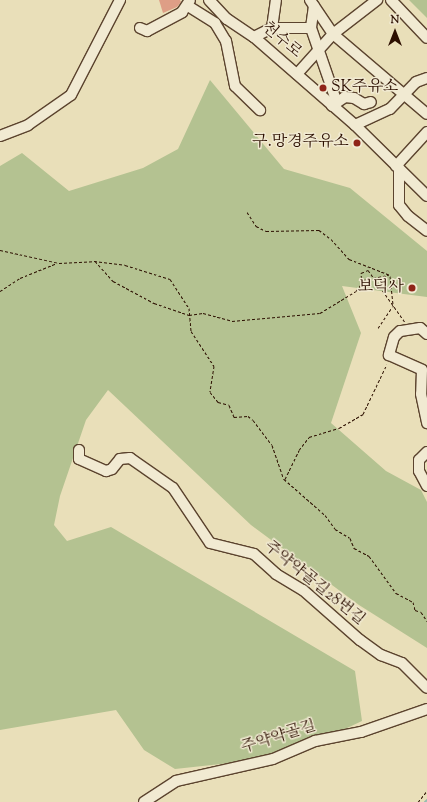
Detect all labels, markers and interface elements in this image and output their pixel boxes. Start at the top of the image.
north arrow [375,12,415,52]
text: N [391,12,399,28]
street label: 천수로 [257,19,305,63]
place label: SK주유소 [331,78,398,98]
marker: SK주유소 [318,83,328,93]
place label: 구.망경주유소 [252,133,349,153]
marker: 구.망경주유소 [352,138,362,148]
place label: 보덕사 [358,278,404,298]
marker: 보덕사 [407,283,417,293]
street label: 주약약골길28번길 [260,538,368,630]
street label: 주약약골길 [239,718,319,758]

